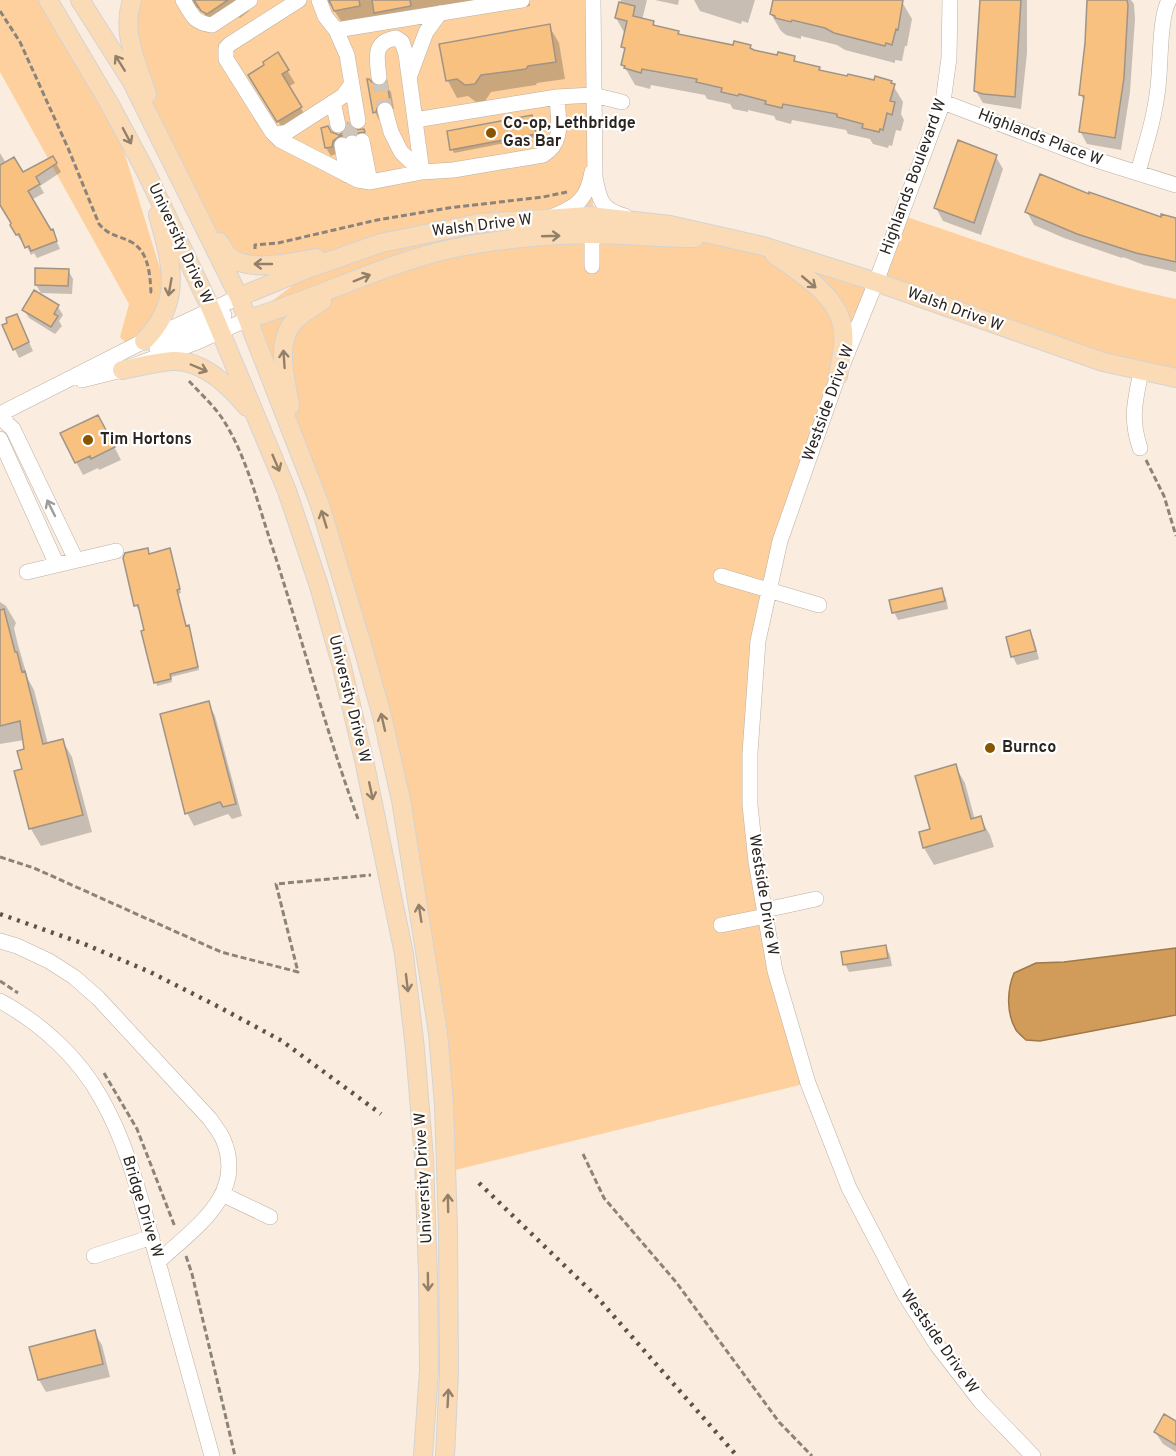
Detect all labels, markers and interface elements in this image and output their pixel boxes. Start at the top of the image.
one-way arrow [114,55,126,72]
street label: Highlands Boulevard W [876,96,952,258]
street label: Highlands Place W [975,105,1105,171]
place label: Co-op, Lethbridge Gas Bar [503,114,636,152]
marker: Co-op, Lethbridge Gas Bar [484,126,498,140]
one-way arrow [122,127,133,145]
street label: University Drive W [143,180,217,308]
street label: Walsh Drive W [431,210,533,242]
one-way arrow [541,230,561,241]
one-way arrow [253,258,273,270]
one-way arrow [352,271,371,282]
one-way arrow [801,275,817,288]
one-way arrow [164,277,175,297]
street label: Walsh Drive W [904,283,1006,337]
street label: Westside Drive W [799,342,859,464]
one-way arrow [278,349,289,369]
one-way arrow [189,363,208,374]
place label: Tim Hortons [100,430,192,450]
marker: Tim Hortons [81,433,95,447]
one-way arrow [271,454,282,472]
one-way arrow [45,499,57,517]
one-way arrow [318,510,329,529]
street label: University Drive W [323,633,375,765]
one-way arrow [377,712,388,732]
place label: Burnco [1002,738,1056,758]
marker: Burnco [983,741,997,755]
one-way arrow [366,781,377,801]
street label: Westside Drive W [744,833,782,957]
one-way arrow [414,904,425,923]
one-way arrow [402,972,413,992]
street label: University Drive W [411,1112,437,1244]
street label: Bridge Drive W [117,1153,167,1261]
one-way arrow [442,1193,453,1213]
one-way arrow [422,1271,434,1291]
street label: Westside Drive W [896,1286,982,1398]
one-way arrow [442,1388,453,1408]

